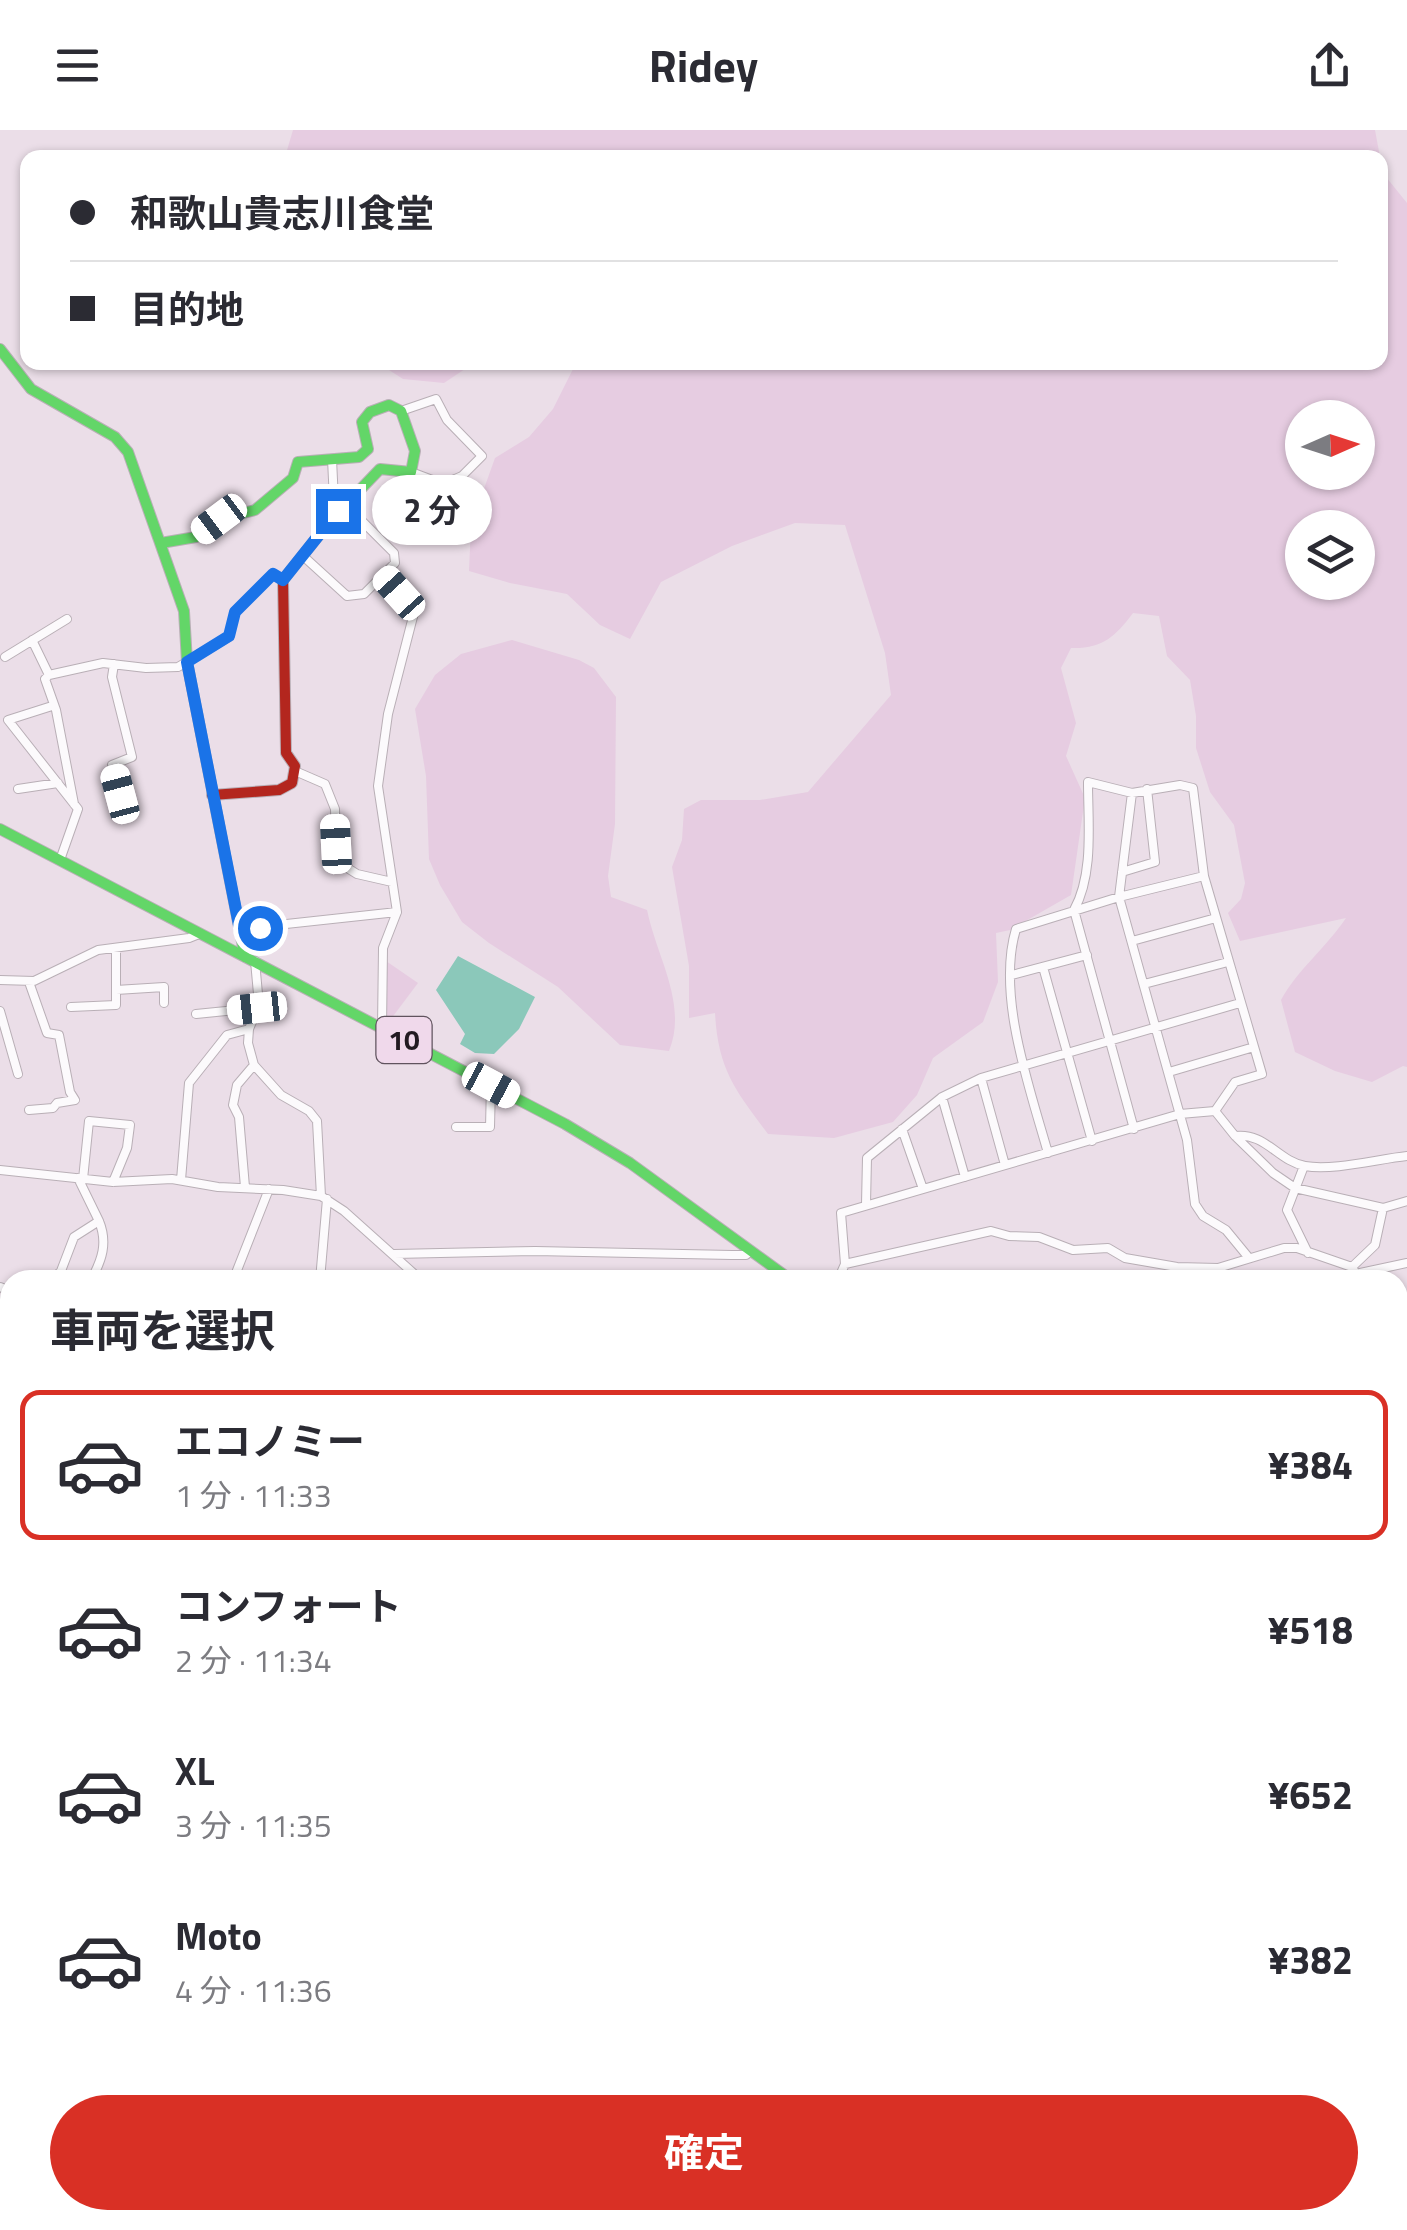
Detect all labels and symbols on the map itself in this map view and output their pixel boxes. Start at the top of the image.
north arrow [1285,400,1375,490]
callout: 2 分 [373,476,493,546]
car [186,489,252,549]
route end [316,489,361,534]
car [368,561,430,625]
car [98,761,142,827]
car [319,813,353,875]
route start [238,906,283,951]
car [226,990,288,1026]
road number: 10 [376,1017,432,1063]
car [457,1058,525,1112]

